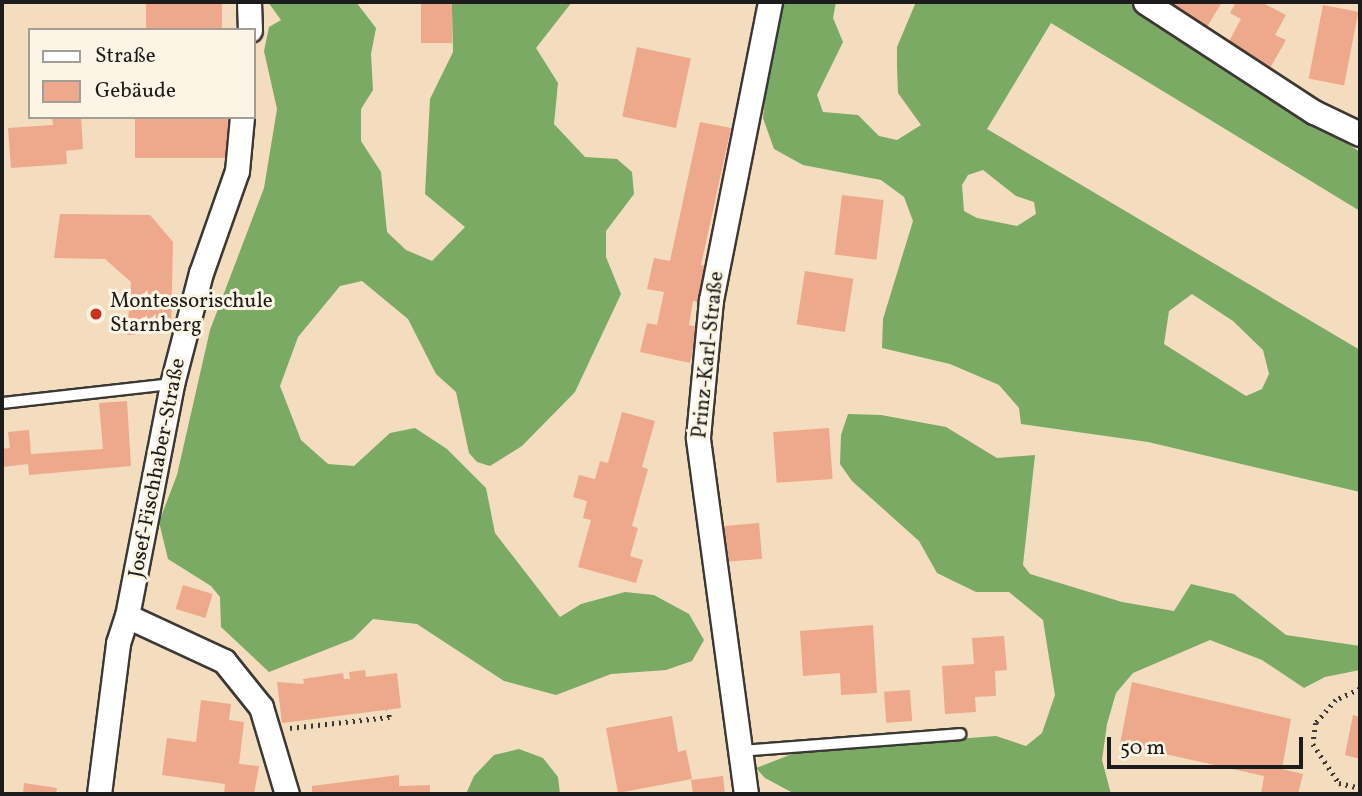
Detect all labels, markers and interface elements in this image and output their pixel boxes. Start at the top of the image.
legend [28,28,256,119]
text: Straße [95,42,156,71]
text: Gebäude [95,77,176,106]
street label: Prinz-Karl-Straße [688,270,730,440]
place label: Montessorischule Starnberg [110,289,273,339]
marker: Montessorischule Starnberg [88,306,104,322]
street label: Josef-Fischhaber-Straße [124,356,192,580]
scale bar [1110,722,1306,766]
text: 50 m [1120,734,1165,763]

